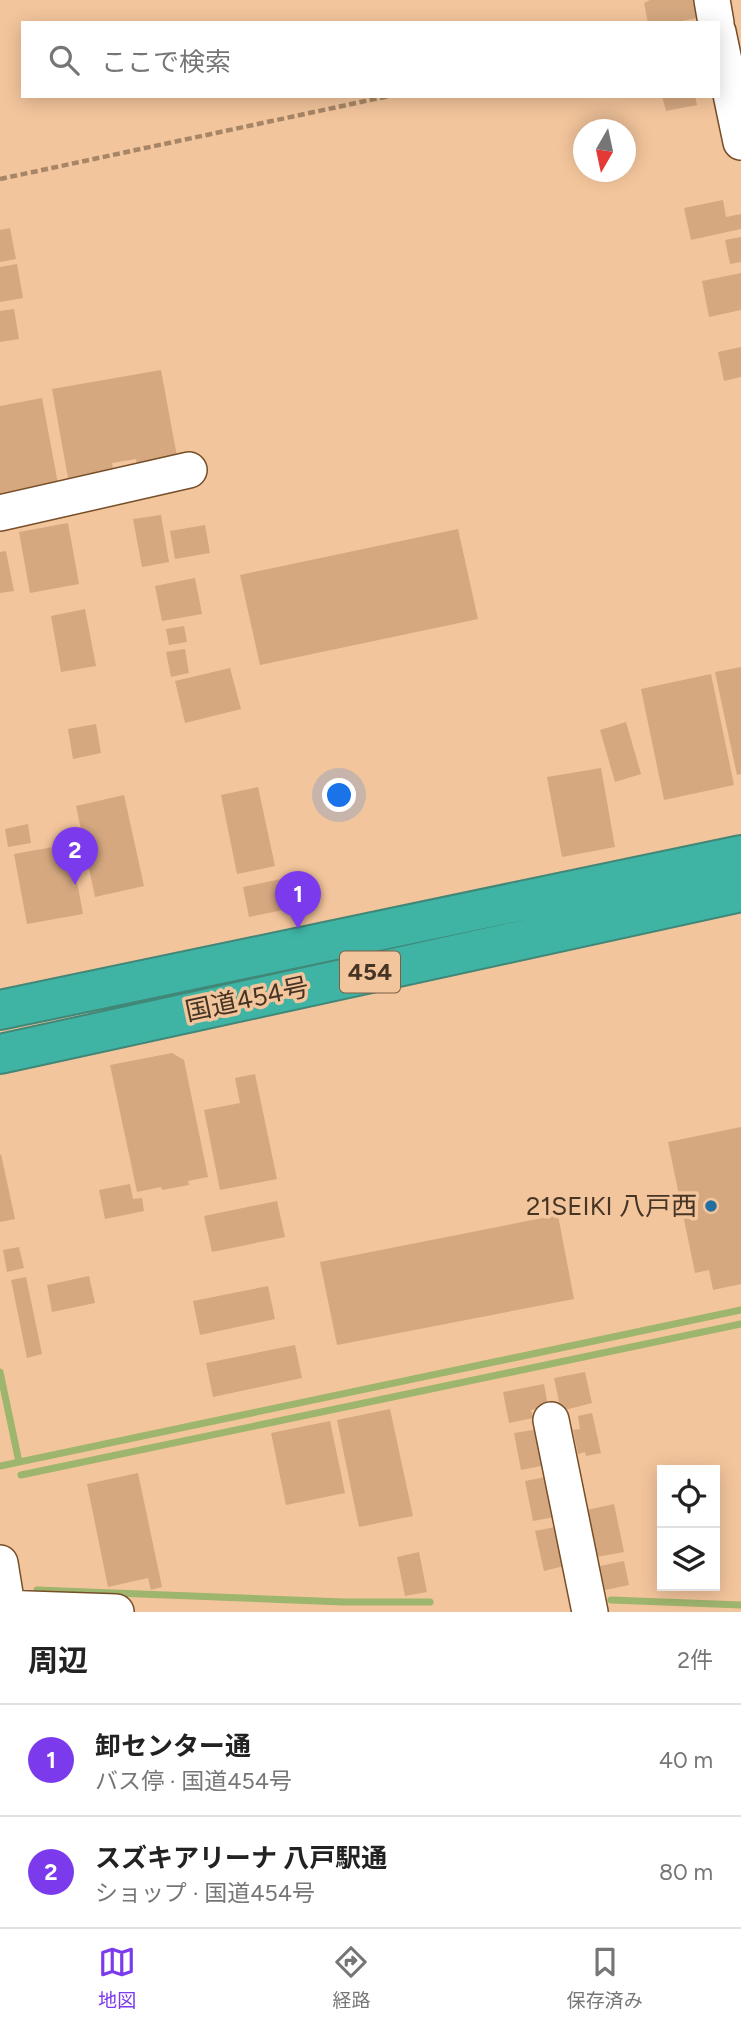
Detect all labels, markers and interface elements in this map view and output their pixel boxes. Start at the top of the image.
search box [21,21,720,98]
icon: search [45,41,83,79]
text: ここで検索 [101,46,231,78]
north arrow [573,119,636,182]
your location [322,778,356,812]
pin: 2 [52,827,98,885]
pin: 1 [275,871,321,929]
road number: 454 [340,952,400,992]
street label: 国道454号 [182,970,312,1028]
place label: 21SEIKI 八戸西 [526,1190,697,1222]
marker: 21SEIKI 八戸西 [703,1198,719,1214]
map controls [657,1465,720,1591]
button: locate [657,1465,720,1528]
button: layers [657,1528,720,1591]
text: 周辺 [28,1642,88,1679]
text: 2件 [677,1646,713,1674]
text: 卸センター通 [95,1730,251,1762]
text: 1 [46,1746,56,1774]
text: 40 m [659,1746,713,1774]
text: バス停 · 国道454号 [95,1767,292,1795]
text: スズキアリーナ 八戸駅通 [95,1842,387,1874]
text: 2 [44,1858,58,1886]
text: 80 m [659,1858,713,1886]
text: ショップ · 国道454号 [95,1879,315,1907]
tab: 地図 [98,1943,136,2012]
tab: 経路 [332,1943,371,2012]
tab: 保存済み [567,1943,643,2012]

